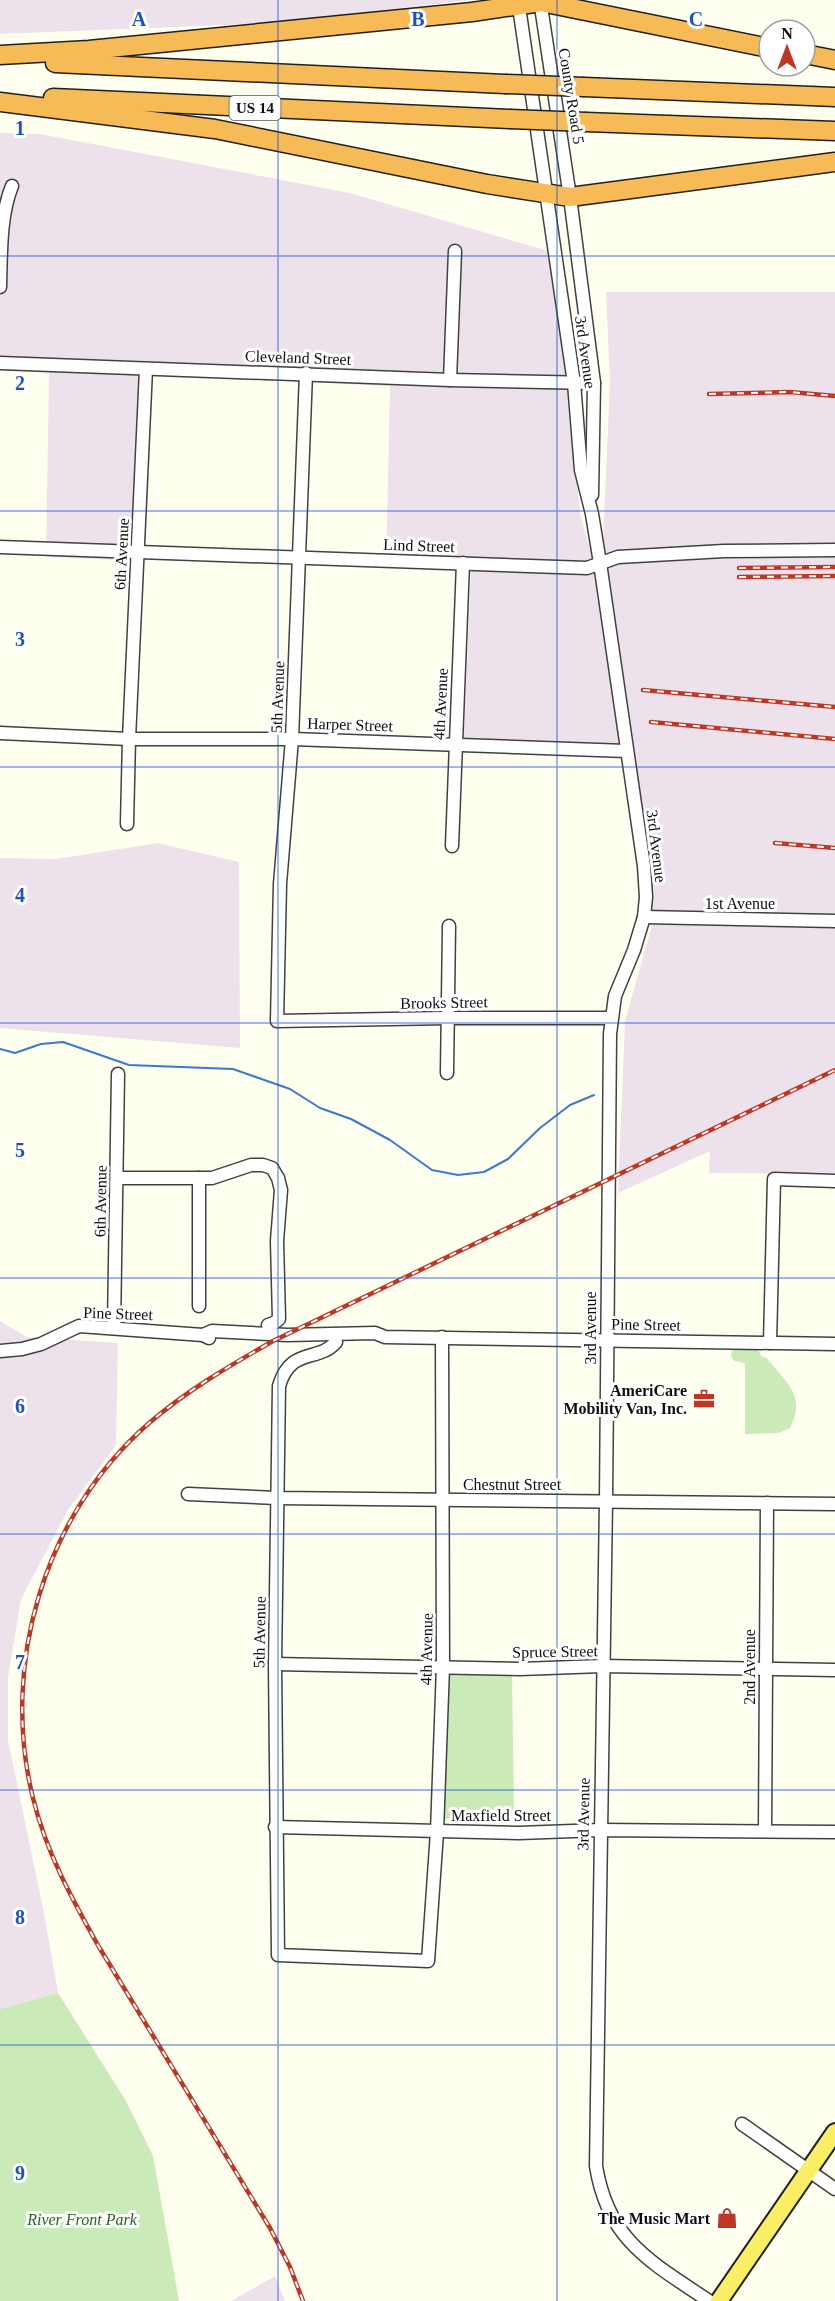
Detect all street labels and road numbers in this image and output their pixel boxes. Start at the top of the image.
street label: County Road 5 [555,47,587,145]
road number: US 14 [230,96,280,120]
street label: 3rd Avenue [572,315,599,389]
street label: Cleveland Street [245,347,352,368]
street label: 6th Avenue [111,518,132,590]
street label: Lind Street [383,536,456,555]
street label: 5th Avenue [268,661,287,733]
street label: 4th Avenue [430,668,451,740]
street label: Harper Street [307,715,394,736]
street label: 3rd Avenue [644,809,669,883]
street label: 1st Avenue [705,895,775,912]
street label: Brooks Street [400,993,488,1012]
street label: 6th Avenue [91,1165,110,1237]
street label: 3rd Avenue [582,1291,599,1365]
street label: Pine Street [83,1304,154,1323]
street label: Pine Street [611,1315,682,1334]
street label: Chestnut Street [463,1476,562,1493]
street label: 5th Avenue [250,1596,269,1668]
street label: 4th Avenue [417,1613,436,1685]
street label: 2nd Avenue [741,1629,758,1705]
street label: Spruce Street [512,1642,599,1662]
street label: 3rd Avenue [574,1777,593,1851]
street label: Maxfield Street [451,1807,552,1824]

